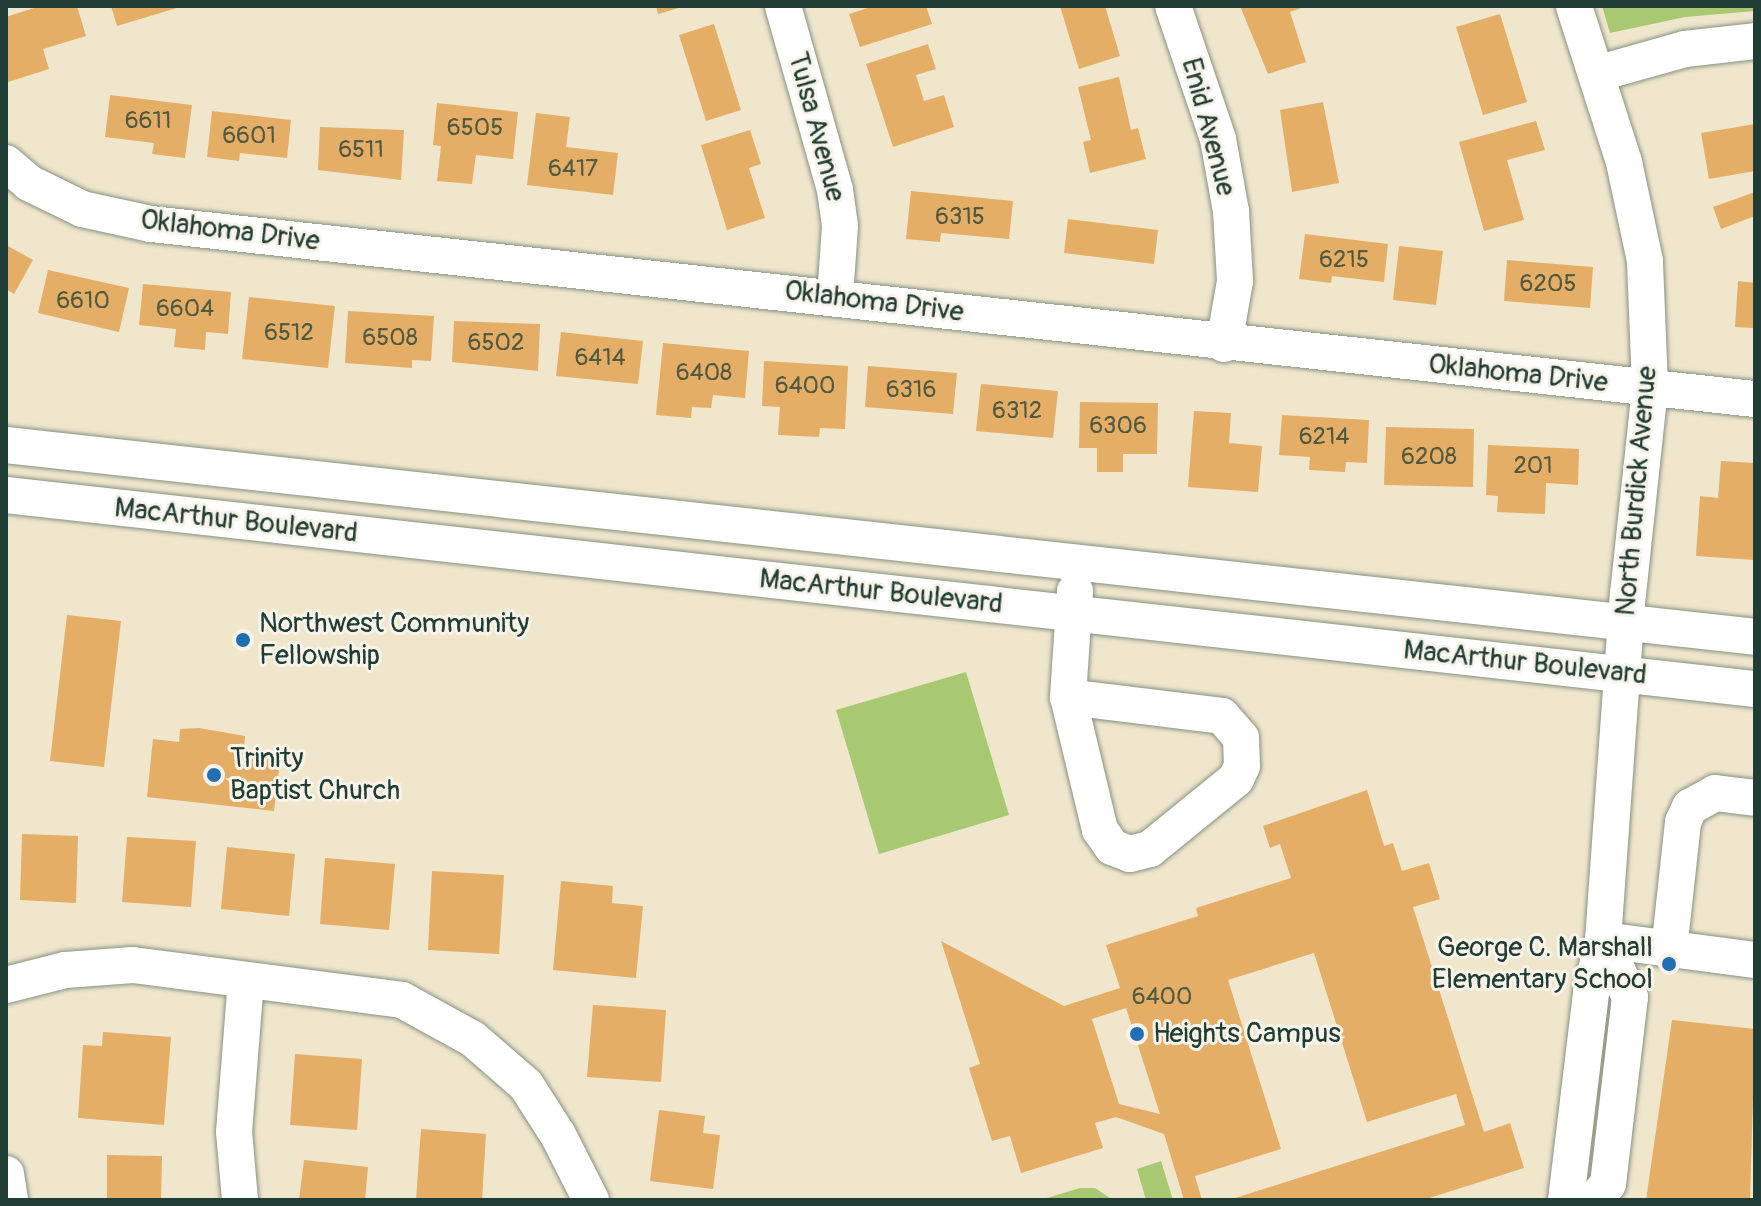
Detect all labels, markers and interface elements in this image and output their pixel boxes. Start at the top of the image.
street label: Tulsa Avenue [780,49,852,205]
street label: Enid Avenue [1173,54,1243,200]
house number: 6611 [125,107,171,135]
house number: 6505 [447,114,503,142]
house number: 6601 [222,122,276,150]
house number: 6511 [338,136,384,164]
house number: 6417 [548,155,598,183]
street label: Oklahoma Drive [139,203,321,259]
house number: 6315 [935,203,985,231]
house number: 6215 [1319,246,1369,274]
house number: 6205 [1520,270,1576,298]
street label: Oklahoma Drive [783,274,965,330]
house number: 6610 [56,287,110,315]
house number: 6604 [156,295,214,323]
house number: 6512 [264,319,314,347]
house number: 6508 [362,324,418,352]
house number: 6502 [468,329,524,357]
house number: 6414 [574,344,626,372]
street label: Oklahoma Drive [1427,348,1609,400]
house number: 6408 [676,359,732,387]
street label: North Burdick Avenue [1609,365,1665,617]
house number: 6400 [775,372,835,400]
house number: 6316 [886,376,936,404]
house number: 6312 [992,397,1042,425]
house number: 6306 [1089,412,1147,440]
house number: 6214 [1299,423,1349,451]
house number: 6208 [1401,443,1457,471]
house number: 201 [1513,452,1553,480]
street label: MacArthur Boulevard [113,492,359,550]
street label: MacArthur Boulevard [758,563,1004,621]
place label: Northwest Community Fellowship [259,607,529,673]
marker: Northwest Community Fellowship [234,631,252,649]
street label: MacArthur Boulevard [1402,634,1648,692]
place label: Trinity Baptist Church [230,742,400,808]
marker: Trinity Baptist Church [205,766,223,784]
place label: George C. Marshall Elementary School [1432,931,1653,997]
marker: George C. Marshall Elementary School [1660,955,1678,973]
house number: 6400 [1132,983,1192,1011]
place label: Heights Campus [1153,1017,1341,1051]
marker: Heights Campus [1128,1025,1146,1043]

